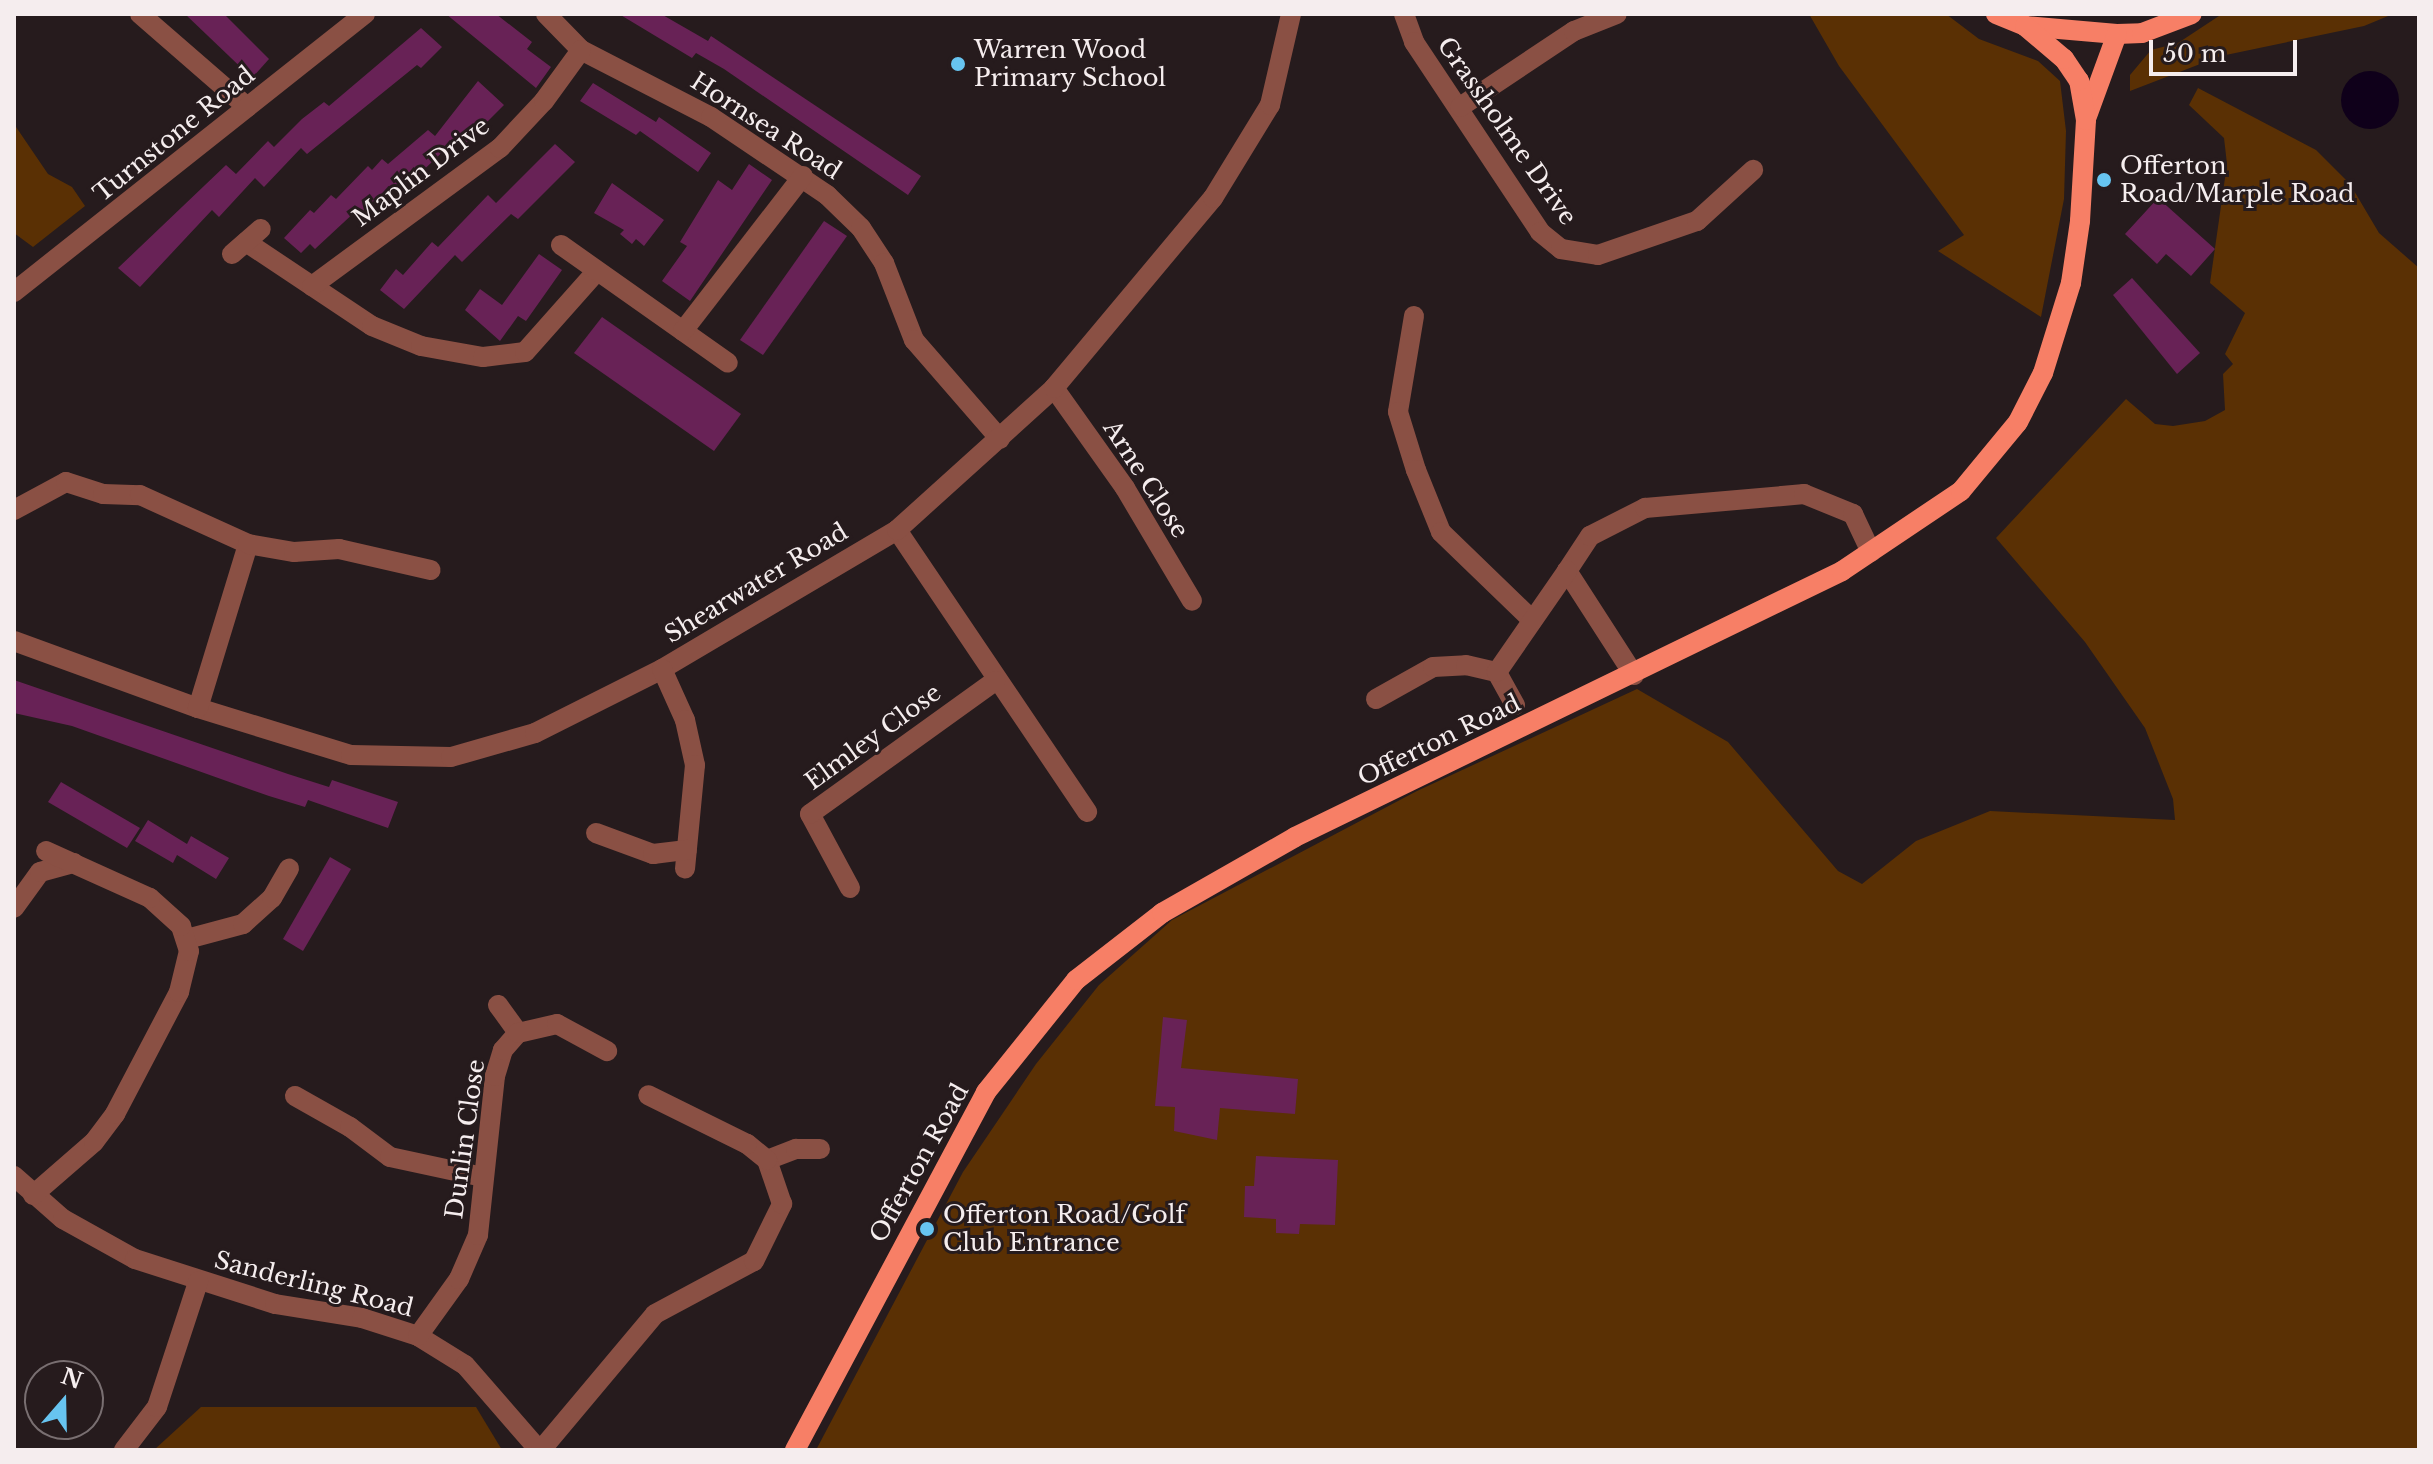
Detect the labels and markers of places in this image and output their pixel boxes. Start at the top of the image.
place label: Warren Wood Primary School [974,36,1167,92]
marker: Warren Wood Primary School [949,55,967,73]
place label: Offerton Road/Marple Road [2120,152,2354,208]
marker: Offerton Road/Marple Road [2095,171,2113,189]
place label: Offerton Road/Golf Club Entrance [943,1201,1185,1257]
marker: Offerton Road/Golf Club Entrance [918,1220,936,1238]

